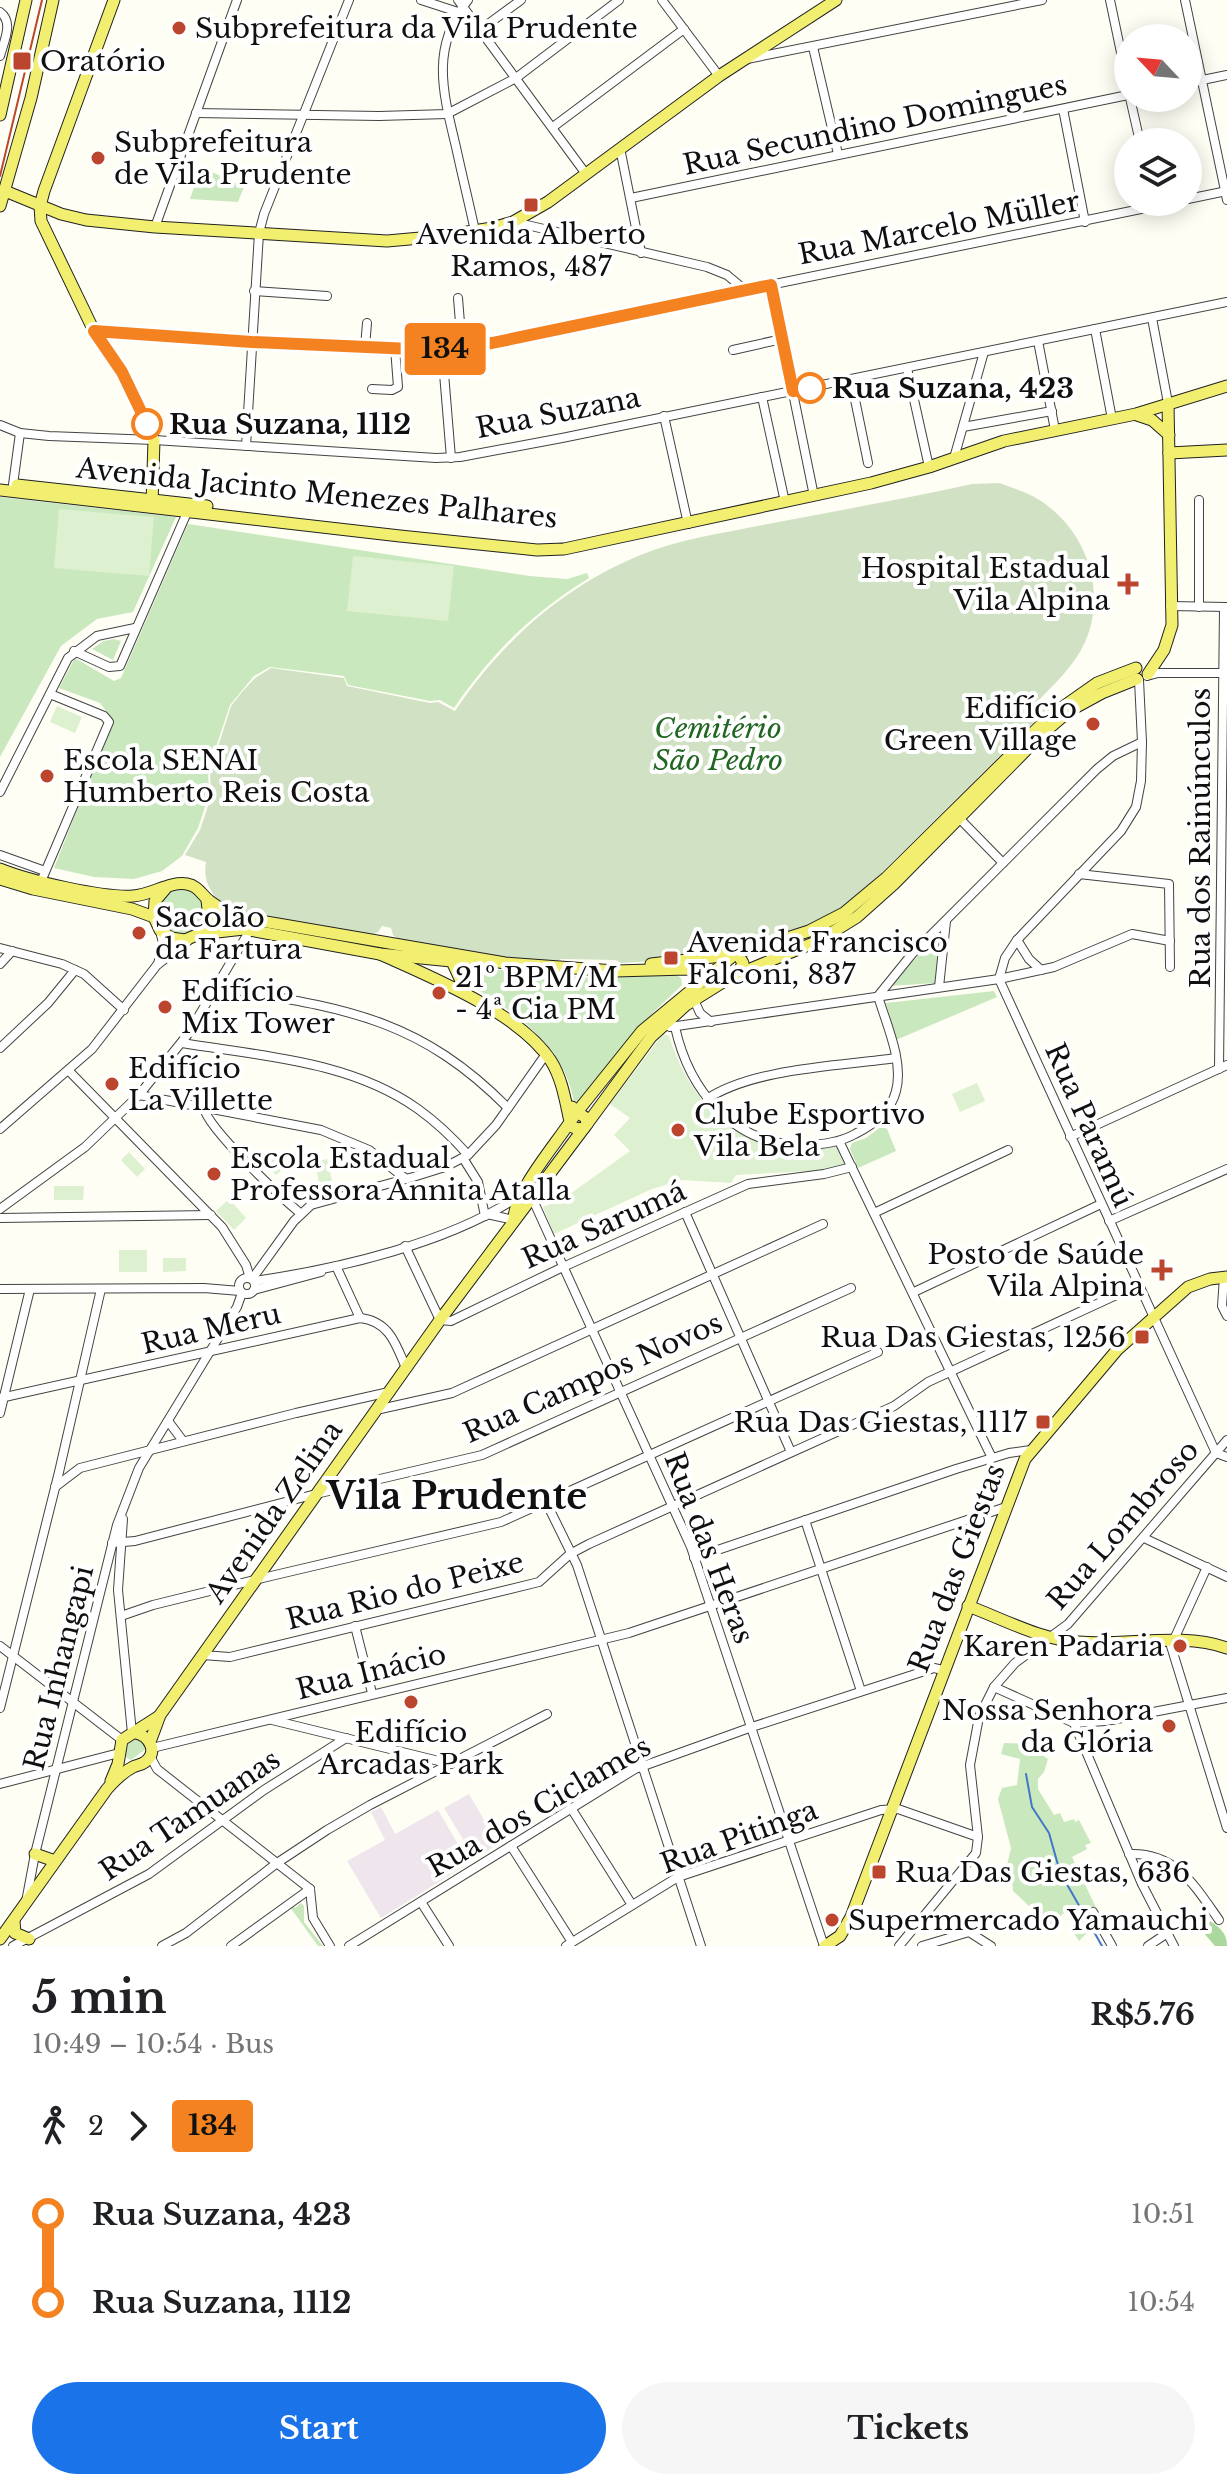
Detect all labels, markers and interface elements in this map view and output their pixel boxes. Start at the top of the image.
place label: Subprefeitura da Vila Prudente [195,11,638,46]
marker: Subprefeitura da Vila Prudente [170,19,188,37]
north arrow [1114,24,1202,112]
map controls [1114,24,1202,216]
place label: Oratório [40,44,165,79]
marker: Oratório [11,50,33,72]
street label: Rua Secundino Domingues [680,67,1070,183]
place label: Subprefeitura de Vila Prudente [114,125,352,192]
button: layers [1114,128,1202,216]
marker: Subprefeitura de Vila Prudente [89,149,107,167]
street label: Rua Marcelo Müller [795,183,1083,272]
marker: Avenida Alberto Ramos, 487 [522,196,540,214]
place label: Avenida Alberto Ramos, 487 [415,217,646,284]
line badge: 134 [399,323,491,375]
text: 134 [421,331,469,366]
place label: Rua Suzana, 423 [832,371,1074,406]
marker: Rua Suzana, 423 [795,373,825,403]
street label: Rua Suzana [473,380,644,446]
place label: Rua Suzana, 1112 [169,407,411,442]
marker: Rua Suzana, 1112 [132,409,162,439]
street label: Avenida Jacinto Menezes Palhares [74,450,559,536]
place label: Hospital Estadual Vila Alpina [861,551,1110,618]
marker: Hospital Estadual Vila Alpina [1117,573,1139,595]
street label: Rua dos Rainúnculos [1183,688,1218,988]
place label: Edifício Green Village [884,691,1077,758]
park label: Cemitério São Pedro [653,711,783,778]
marker: Edifício Green Village [1084,715,1102,733]
place label: Escola SENAI Humberto Reis Costa [63,743,370,810]
marker: Escola SENAI Humberto Reis Costa [38,767,56,785]
place label: Sacolão da Fartura [155,900,302,967]
marker: Sacolão da Fartura [130,924,148,942]
place label: Avenida Francisco Falconi, 837 [686,925,948,992]
marker: Avenida Francisco Falconi, 837 [662,949,680,967]
place label: 21º BPM/M - 4ª Cia PM [455,960,618,1027]
place label: Edifício Mix Tower [181,974,335,1041]
marker: 21º BPM/M - 4ª Cia PM [430,984,448,1002]
marker: Edifício Mix Tower [156,998,174,1016]
street label: Rua Paramú [1037,1037,1141,1213]
place label: Edifício La Villette [128,1051,273,1118]
marker: Edifício La Villette [103,1075,121,1093]
place label: Clube Esportivo Vila Bela [693,1097,925,1164]
marker: Clube Esportivo Vila Bela [669,1121,687,1139]
place label: Escola Estadual Professora Annita Atalla [230,1141,571,1208]
marker: Escola Estadual Professora Annita Atalla [205,1165,223,1183]
street label: Rua Sarumá [517,1173,692,1277]
place label: Posto de Saúde Vila Alpina [927,1237,1144,1304]
marker: Posto de Saúde Vila Alpina [1151,1259,1173,1281]
street label: Rua Meru [138,1296,284,1362]
street label: Rua Campos Novos [458,1305,728,1451]
place label: Rua Das Giestas, 1256 [820,1320,1126,1355]
marker: Rua Das Giestas, 1256 [1133,1328,1151,1346]
place label: Rua Das Giestas, 1117 [733,1405,1028,1440]
marker: Rua Das Giestas, 1117 [1034,1413,1052,1431]
street label: Avenida Zelina [198,1414,350,1611]
street label: Rua Lombroso [1040,1433,1206,1617]
street label: Rua das Heras [656,1447,762,1649]
street label: Rua das Giestas [901,1459,1013,1677]
district label: Vila Prudente [325,1474,587,1519]
street label: Rua Rio do Peixe [283,1545,527,1637]
street label: Rua Inhangapi [17,1562,101,1774]
place label: Karen Padaria [963,1629,1164,1664]
street label: Rua Inácio [292,1636,450,1708]
marker: Karen Padaria [1171,1637,1189,1655]
marker: Edifício Arcadas Park [402,1693,420,1711]
place label: Nossa Senhora da Glória [942,1693,1153,1760]
place label: Edifício Arcadas Park [317,1715,504,1782]
marker: Nossa Senhora da Glória [1160,1717,1178,1735]
street label: Rua dos Ciclames [421,1729,657,1885]
street label: Rua Tamuanas [93,1742,287,1888]
street label: Rua Pitinga [656,1792,823,1882]
place label: Rua Das Giestas, 636 [895,1855,1190,1890]
marker: Rua Das Giestas, 636 [870,1863,888,1881]
place label: Supermercado Yamauchi [848,1903,1209,1938]
marker: Supermercado Yamauchi [823,1911,841,1929]
text: 5 min [32,1970,166,2025]
text: R$5.76 [1090,1996,1195,2033]
text: 10:49 – 10:54 · Bus [32,2028,274,2060]
icon: walk [32,2104,76,2148]
icon: forward [116,2104,160,2148]
text: 134 [188,2108,237,2143]
text: 2 [88,2110,104,2142]
text: Rua Suzana, 423 [92,2196,351,2233]
text: 10:51 [1131,2198,1195,2230]
text: Rua Suzana, 1112 [92,2284,352,2321]
text: 10:54 [1127,2286,1195,2318]
button: Start [32,2382,606,2474]
button: Tickets [622,2382,1195,2474]

